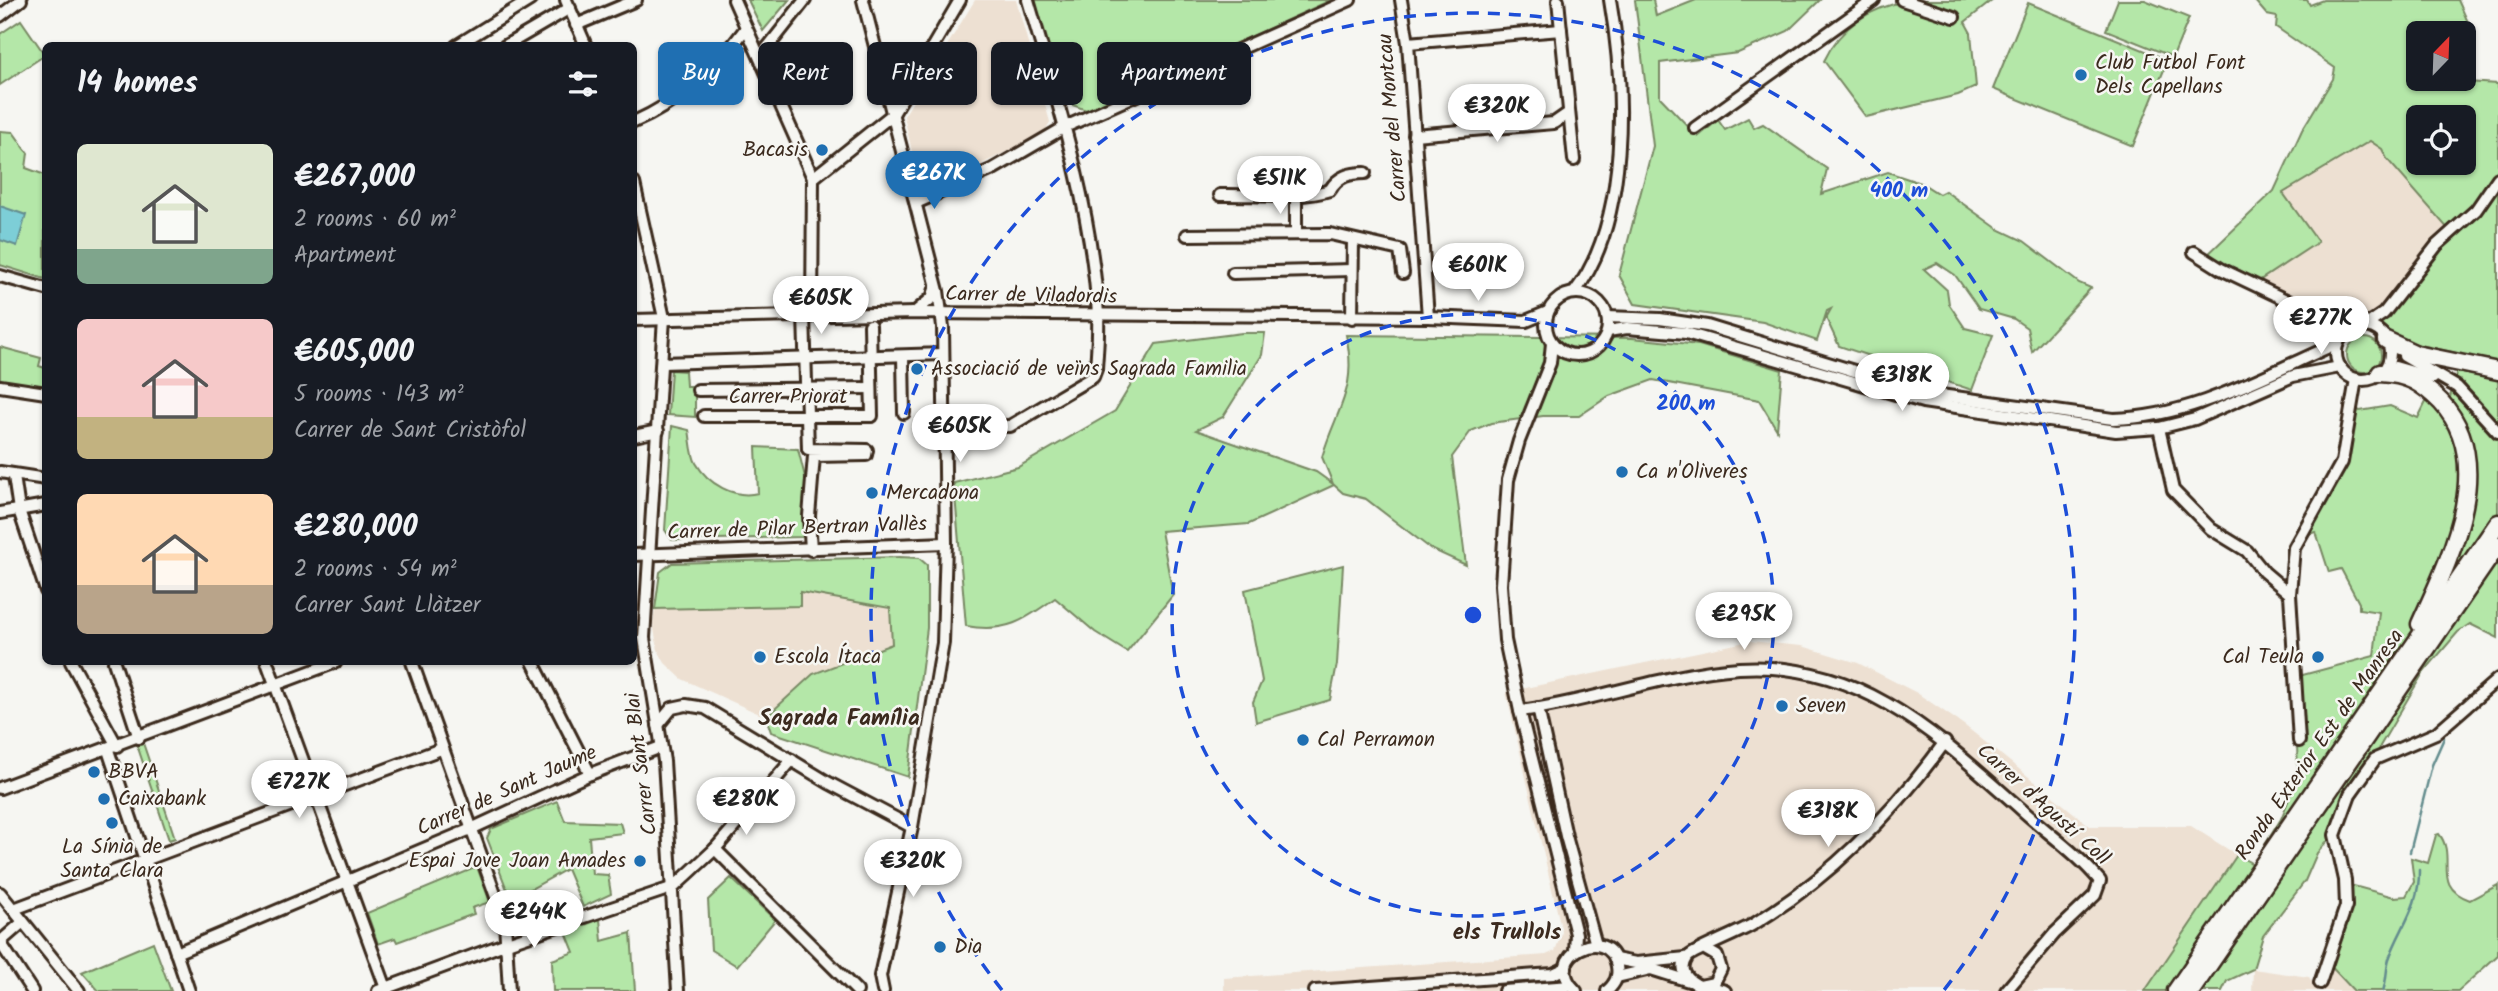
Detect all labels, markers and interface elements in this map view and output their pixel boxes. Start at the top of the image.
north arrow [2406,21,2476,91]
map controls [2406,21,2476,175]
street label: Carrer del Montcau [1369,32,1417,204]
chip: Buy [658,42,744,105]
chip: Rent [758,42,853,105]
chip: Filters [867,42,977,105]
chip: New [991,42,1083,105]
chip: Apartment [1097,42,1251,105]
place label: Club Futbol Font Dels Capellans [2095,47,2246,104]
text: 14 homes [77,60,198,108]
icon: filters [564,65,602,103]
marker: Club Futbol Font Dels Capellans [2073,67,2089,83]
pin: €320K [1448,85,1546,144]
text: €320K [1464,89,1530,125]
button: locate [2406,105,2476,175]
place label: Bacasis [743,134,808,167]
marker: Bacasis [814,142,830,158]
pin: €267K [885,152,983,211]
text: €267,000 [294,154,415,202]
text: €267K [901,156,967,192]
pin: €511K [1231,156,1329,216]
text: €511K [1253,161,1307,197]
icon: home [133,172,217,256]
text: 400 m [1870,175,1928,208]
text: 2 rooms · 60 m² [294,202,456,238]
text: Apartment [294,238,396,274]
pin: €601K [1429,244,1527,303]
text: €601K [1448,248,1508,284]
pin: €605K [772,276,870,336]
street label: Carrer de Viladordis [945,278,1117,314]
text: €605K [789,281,853,317]
pin: €277K [2272,296,2370,356]
text: €277K [2289,301,2353,337]
text: €605,000 [294,329,414,377]
icon: home [133,347,217,431]
place label: Associació de veïns Sagrada Familia [931,353,1247,386]
pin: €318K [1853,354,1951,413]
text: €318K [1871,358,1933,394]
marker: Associació de veïns Sagrada Familia [909,361,925,377]
text: 5 rooms · 143 m² [294,377,464,413]
street label: Carrer Priorat [729,381,848,414]
text: 200 m [1656,388,1716,421]
pin: €605K [911,405,1009,464]
text: €605K [928,409,992,445]
text: Carrer de Sant Cristòfol [294,413,526,449]
place label: Ca n'Oliveres [1636,456,1748,489]
marker: Ca n'Oliveres [1614,464,1630,480]
place label: Mercadona [886,477,979,510]
marker: Mercadona [864,485,880,501]
text: €280,000 [294,504,418,552]
street label: Carrer de Pilar Bertran Vallès [666,508,928,550]
icon: home [133,522,217,606]
text: 2 rooms · 54 m² [294,552,457,588]
text: Carrer Sant Llàtzer [294,588,480,624]
pin: €295K [1695,592,1793,652]
text: €295K [1711,597,1777,633]
centre of rings [1461,603,1485,627]
street label: Ronda Exterior Est de Manresa [2227,622,2413,868]
place label: Escola Ítaca [774,641,881,674]
place label: Cal Teula [2222,641,2304,674]
marker: Escola Ítaca [752,649,768,665]
marker: Cal Teula [2310,649,2326,665]
street label: Carrer Sant Blai [617,690,667,837]
place label: Seven [1796,690,1846,723]
marker: Seven [1774,698,1790,714]
district label: Sagrada Família [758,701,920,737]
place label: Cal Perramon [1317,724,1435,757]
marker: Cal Perramon [1295,732,1311,748]
street label: Carrer de Sant Jaume [412,736,603,846]
street label: Carrer d'Agustí Coll [1969,736,2117,874]
place label: BBVA [108,756,159,789]
pin: €727K [250,760,348,820]
marker: BBVA [86,764,102,780]
text: €727K [267,765,331,801]
pin: €280K [697,778,795,837]
text: €280K [712,782,780,818]
place label: Caixabank [118,783,206,816]
pin: €318K [1779,790,1877,849]
marker: Caixabank [96,791,112,807]
text: €318K [1797,794,1859,830]
marker: La Sínia de Santa Clara [104,815,120,831]
place label: La Sínia de Santa Clara [61,831,163,888]
pin: €320K [864,839,962,899]
text: €320K [880,844,946,880]
place label: Espai Jove Joan Amades [408,845,626,878]
marker: Espai Jove Joan Amades [632,853,648,869]
pin: €244K [485,890,583,950]
text: €244K [501,895,567,931]
district label: els Trullols [1453,915,1562,951]
place label: Dia [954,931,982,964]
marker: Dia [932,939,948,955]

